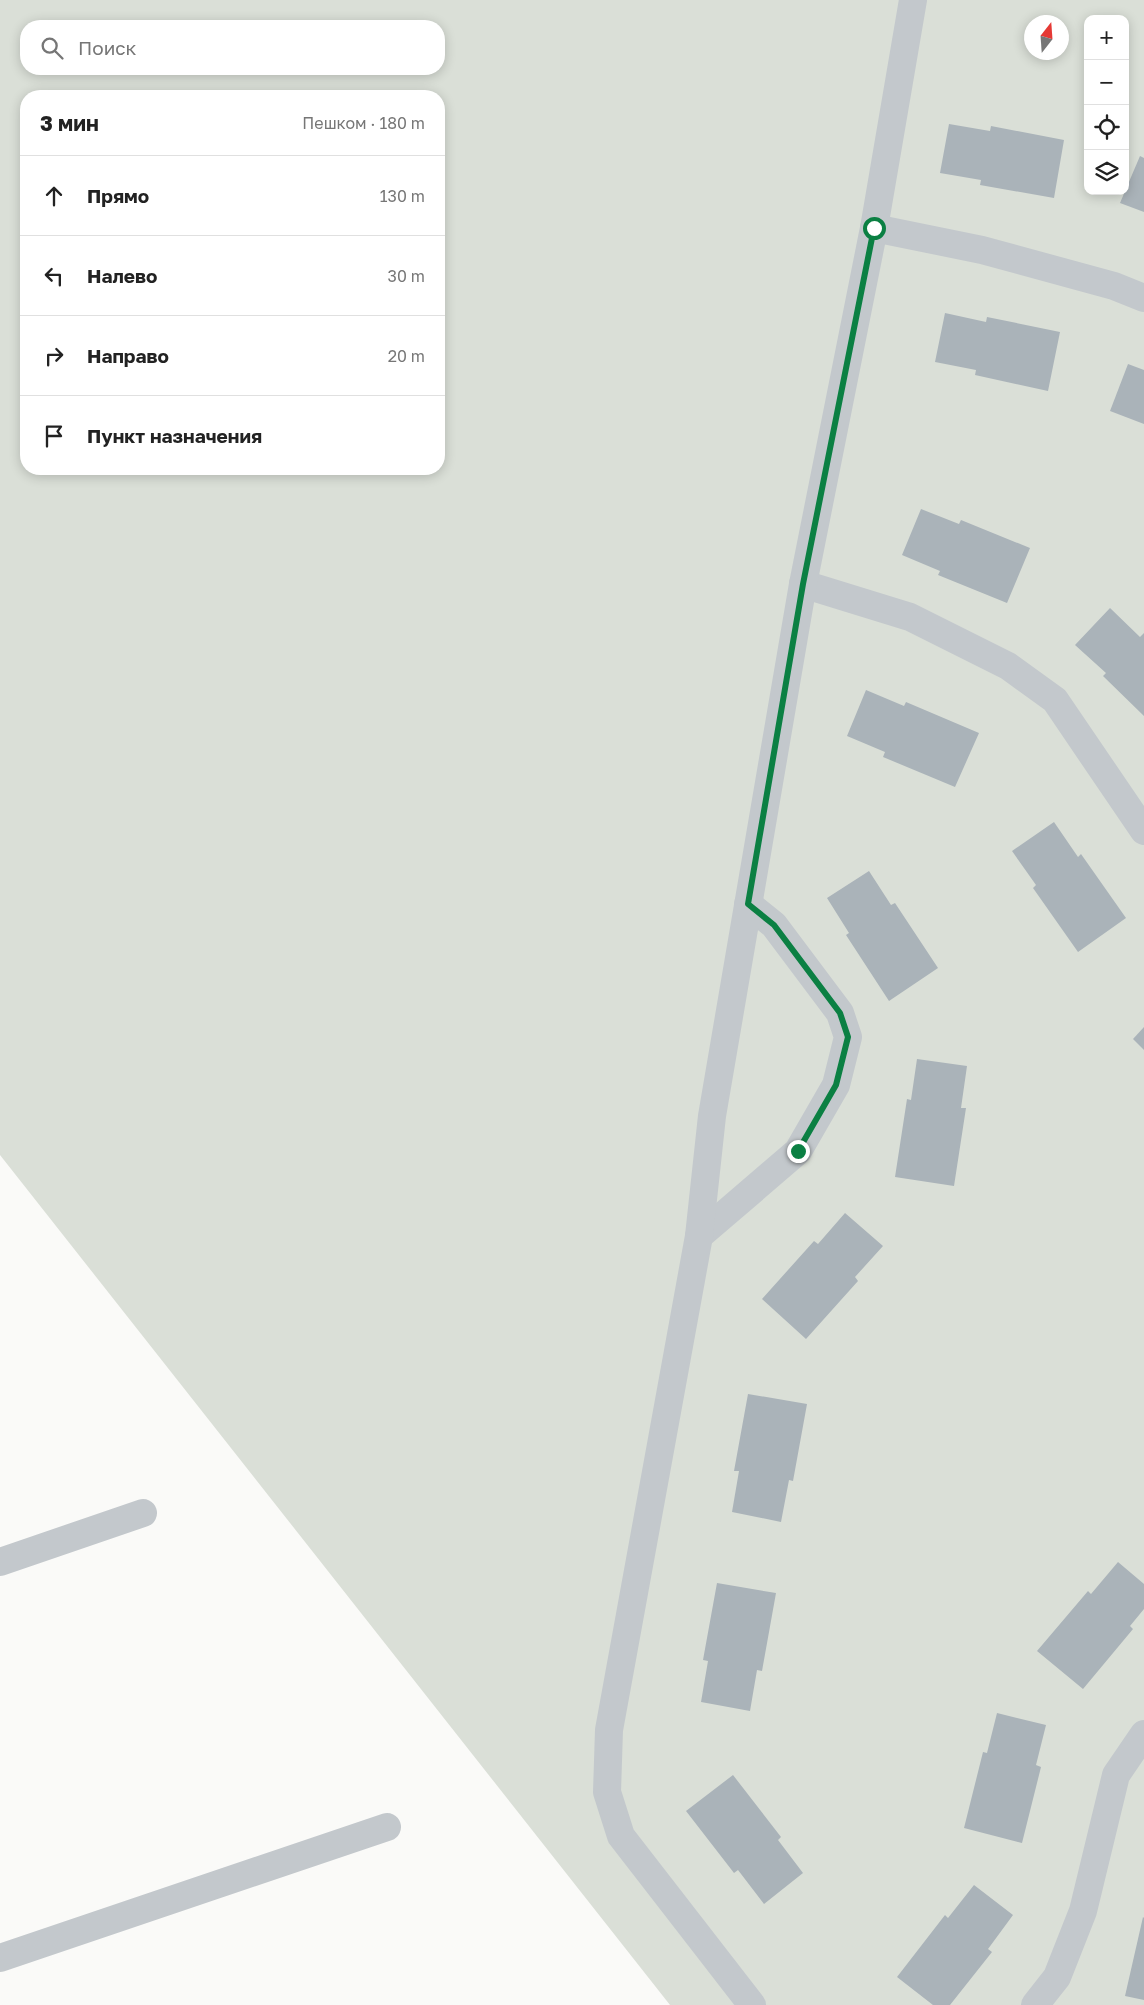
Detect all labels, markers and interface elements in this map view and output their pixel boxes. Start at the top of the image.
north arrow [1024,15,1069,60]
map controls [1084,15,1129,195]
button: + [1084,15,1129,60]
search box [20,20,445,75]
icon: search [38,34,66,62]
text: Поиск [78,36,137,59]
button: − [1084,60,1129,105]
button: locate [1084,105,1129,150]
text: 3 мин [40,110,99,136]
text: Пешком · 180 m [302,113,425,133]
button: layers [1084,150,1129,195]
icon: ahead [40,182,68,210]
text: Прямо [87,184,149,207]
text: 130 m [380,186,425,206]
route start [863,217,886,240]
icon: left [40,262,68,290]
text: Налево [87,264,157,287]
text: 30 m [388,266,425,286]
icon: right [40,342,68,370]
text: Направо [87,344,169,367]
text: 20 m [388,346,425,366]
icon: arrive [40,422,68,450]
text: Пункт назначения [87,424,262,447]
route end [787,1140,810,1163]

